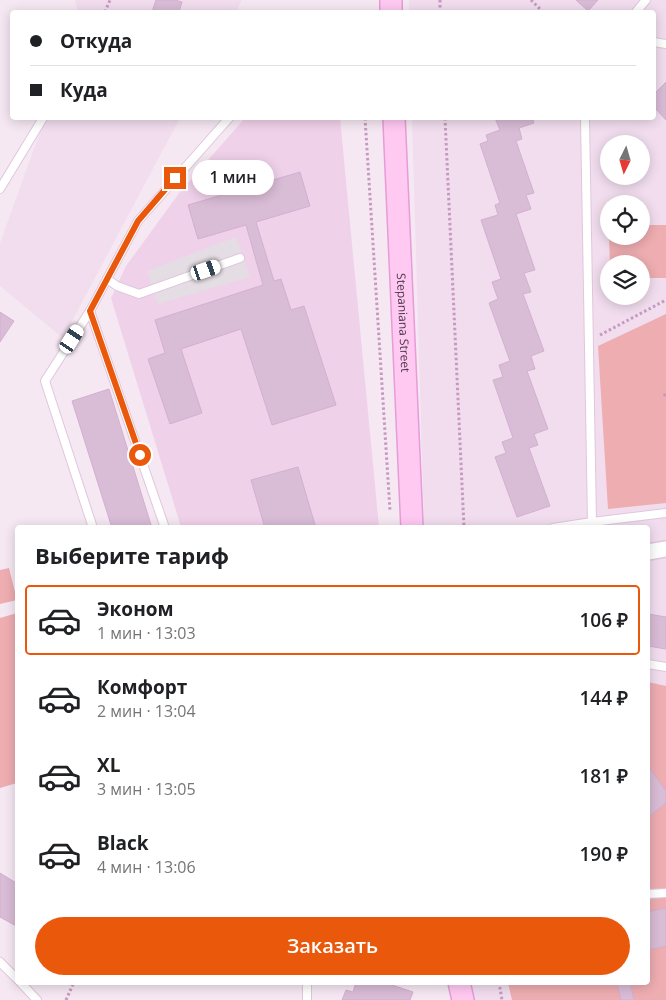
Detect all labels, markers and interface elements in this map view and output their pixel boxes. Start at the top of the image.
text: Откуда [60,28,132,54]
text: Куда [60,77,108,103]
north arrow [600,135,650,185]
map controls [600,135,650,305]
callout: 1 мин [192,160,275,196]
text: 1 мин [209,166,257,188]
route end [164,167,186,189]
button: locate [600,195,650,245]
button: layers [600,255,650,305]
car [189,258,222,282]
street label: Stepaniana Street [393,273,414,373]
car [57,322,86,356]
route start [129,444,151,466]
text: Выберите тариф [35,540,229,570]
text: Эконом [97,596,174,622]
icon: car [37,598,82,643]
text: 106 ₽ [579,607,628,633]
text: 1 мин · 13:03 [97,622,196,644]
text: Комфорт [97,674,187,700]
icon: car [37,676,82,721]
text: 144 ₽ [579,685,628,711]
text: 2 мин · 13:04 [97,700,196,722]
text: XL [97,752,120,778]
icon: car [37,754,82,799]
text: 181 ₽ [579,763,628,789]
text: 3 мин · 13:05 [97,778,196,800]
text: Black [97,830,149,856]
icon: car [37,832,82,877]
text: 190 ₽ [579,841,628,867]
text: 4 мин · 13:06 [97,856,196,878]
button: Заказать [35,917,630,975]

